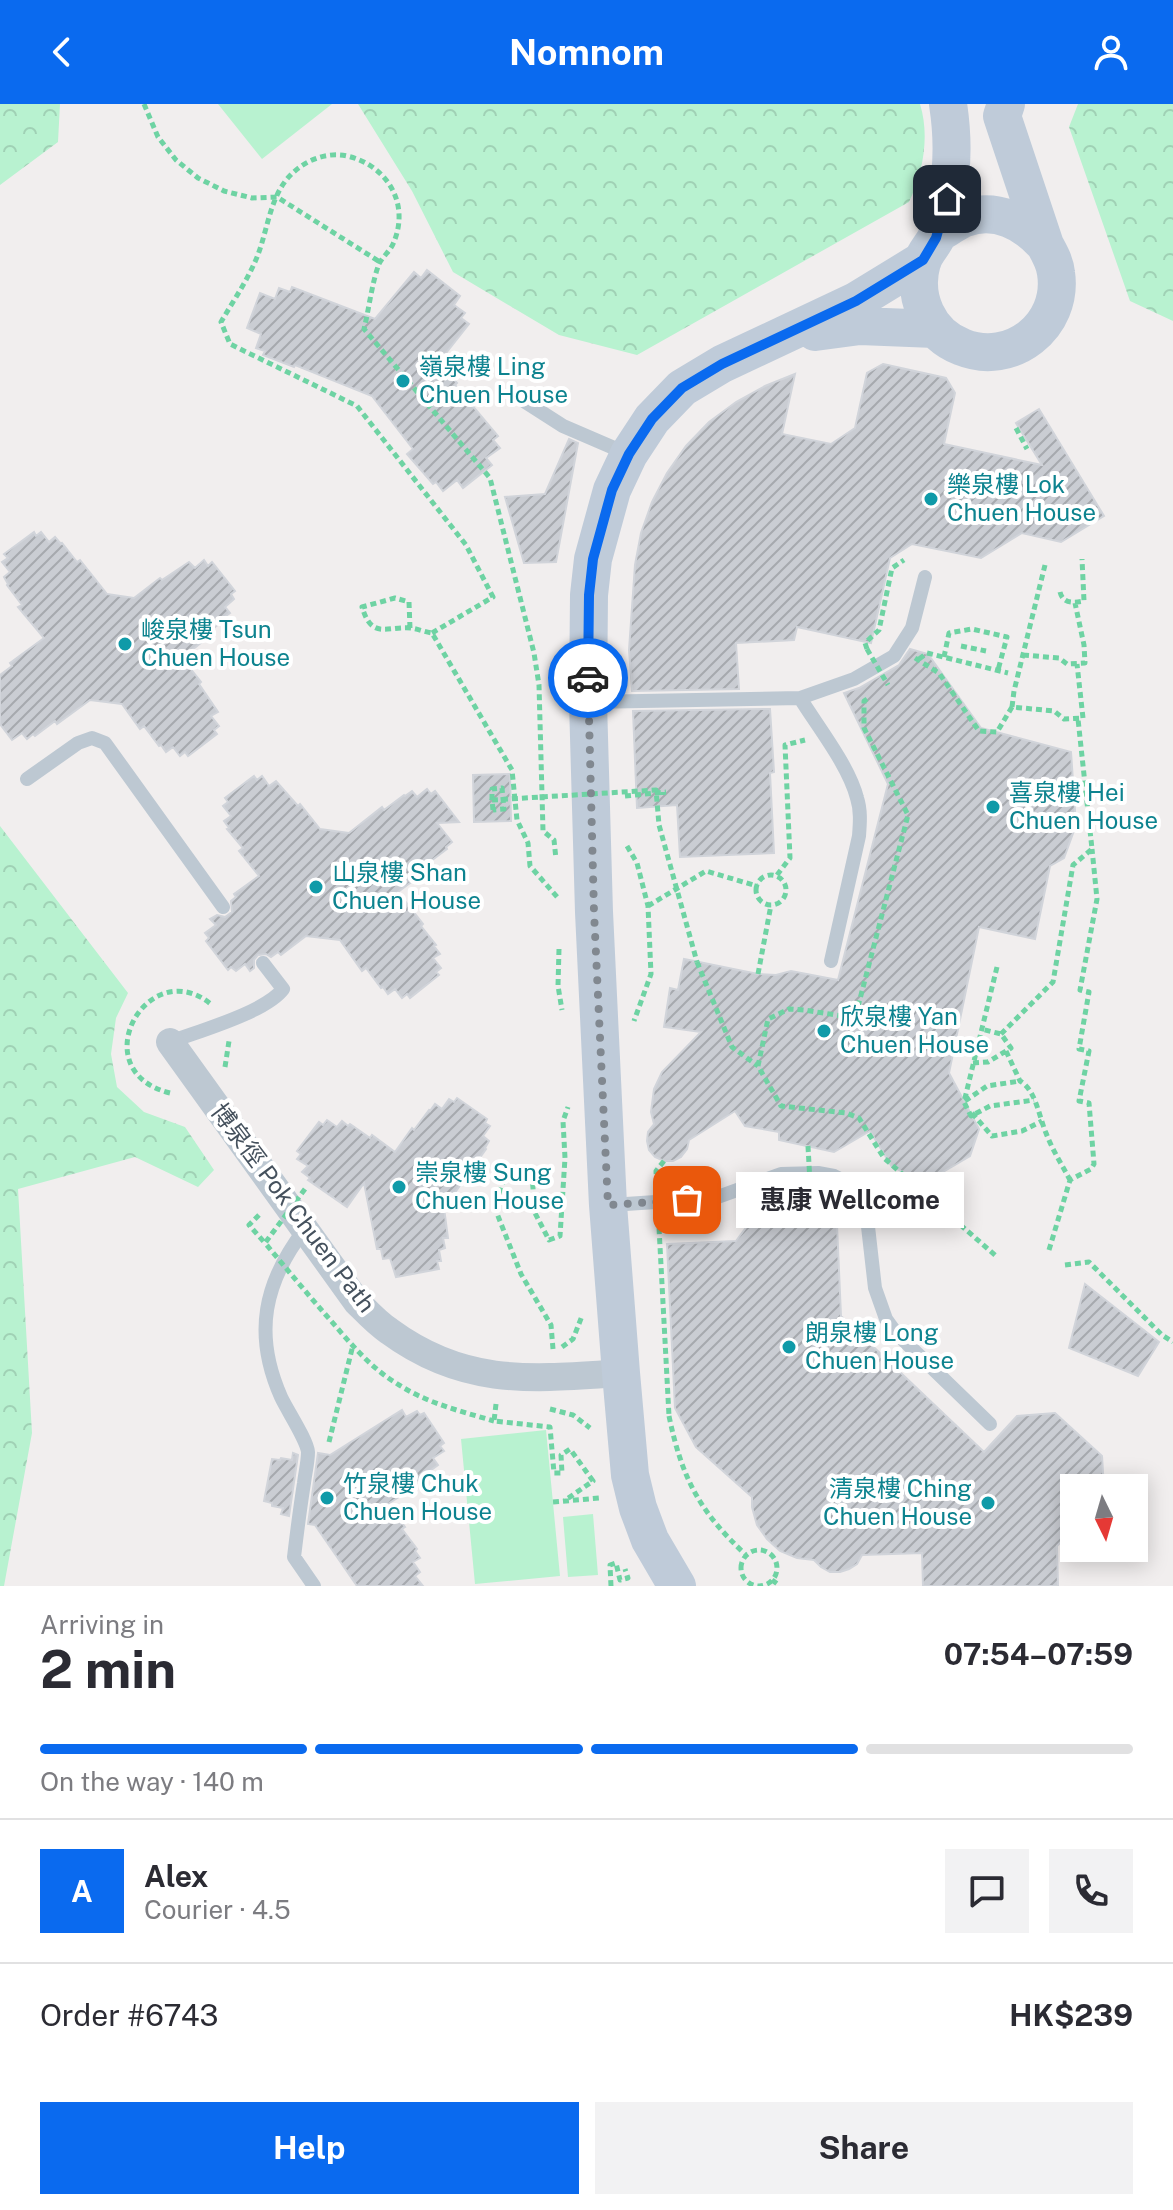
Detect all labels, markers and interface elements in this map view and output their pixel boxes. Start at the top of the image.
icon: back [40,30,84,74]
icon: person [1089,30,1133,74]
text: Nomnom [509,31,664,73]
pin [913,165,981,233]
icon: home [925,177,969,221]
place label: 嶺泉樓 Ling Chuen House [419,352,568,408]
marker: 嶺泉樓 Ling Chuen House [394,372,412,390]
place label: 樂泉樓 Lok Chuen House [947,470,1096,526]
marker: 樂泉樓 Lok Chuen House [922,490,940,508]
place label: 峻泉樓 Tsun Chuen House [141,615,290,671]
marker: 峻泉樓 Tsun Chuen House [116,635,134,653]
courier [548,638,628,718]
icon: car [566,656,610,700]
place label: 喜泉樓 Hei Chuen House [1009,778,1158,834]
marker: 喜泉樓 Hei Chuen House [984,798,1002,816]
place label: 山泉樓 Shan Chuen House [332,858,481,914]
marker: 山泉樓 Shan Chuen House [307,878,325,896]
place label: 欣泉樓 Yan Chuen House [840,1002,989,1058]
marker: 欣泉樓 Yan Chuen House [815,1022,833,1040]
street label: 博泉徑 Pok Chuen Path [206,1097,382,1317]
place label: 崇泉樓 Sung Chuen House [415,1158,564,1214]
pin [653,1166,721,1234]
callout: 惠康 Wellcome [735,1172,963,1228]
marker: 崇泉樓 Sung Chuen House [390,1178,408,1196]
icon: bag [665,1178,709,1222]
text: 惠康 Wellcome [760,1184,940,1215]
place label: 朗泉樓 Long Chuen House [805,1318,954,1374]
marker: 朗泉樓 Long Chuen House [780,1338,798,1356]
place label: 竹泉樓 Chuk Chuen House [343,1469,492,1525]
place label: 清泉樓 Ching Chuen House [823,1474,972,1530]
north arrow [1060,1474,1148,1562]
map controls [1060,1474,1148,1562]
marker: 竹泉樓 Chuk Chuen House [318,1489,336,1507]
marker: 清泉樓 Ching Chuen House [979,1494,997,1512]
text: Arriving in [40,1609,164,1640]
text: 07:54–07:59 [944,1636,1133,1672]
text: 2 min [40,1639,176,1700]
text: On the way · 140 m [40,1766,264,1797]
button: chat [945,1849,1029,1933]
button: phone [1049,1849,1133,1933]
text: Alex [144,1858,208,1894]
text: A [71,1873,93,1909]
text: Courier · 4.5 [144,1894,291,1925]
text: Order #6743 [40,1997,218,2033]
text: HK$239 [1009,1997,1133,2033]
button: Help [40,2102,579,2194]
button: Share [595,2102,1133,2194]

